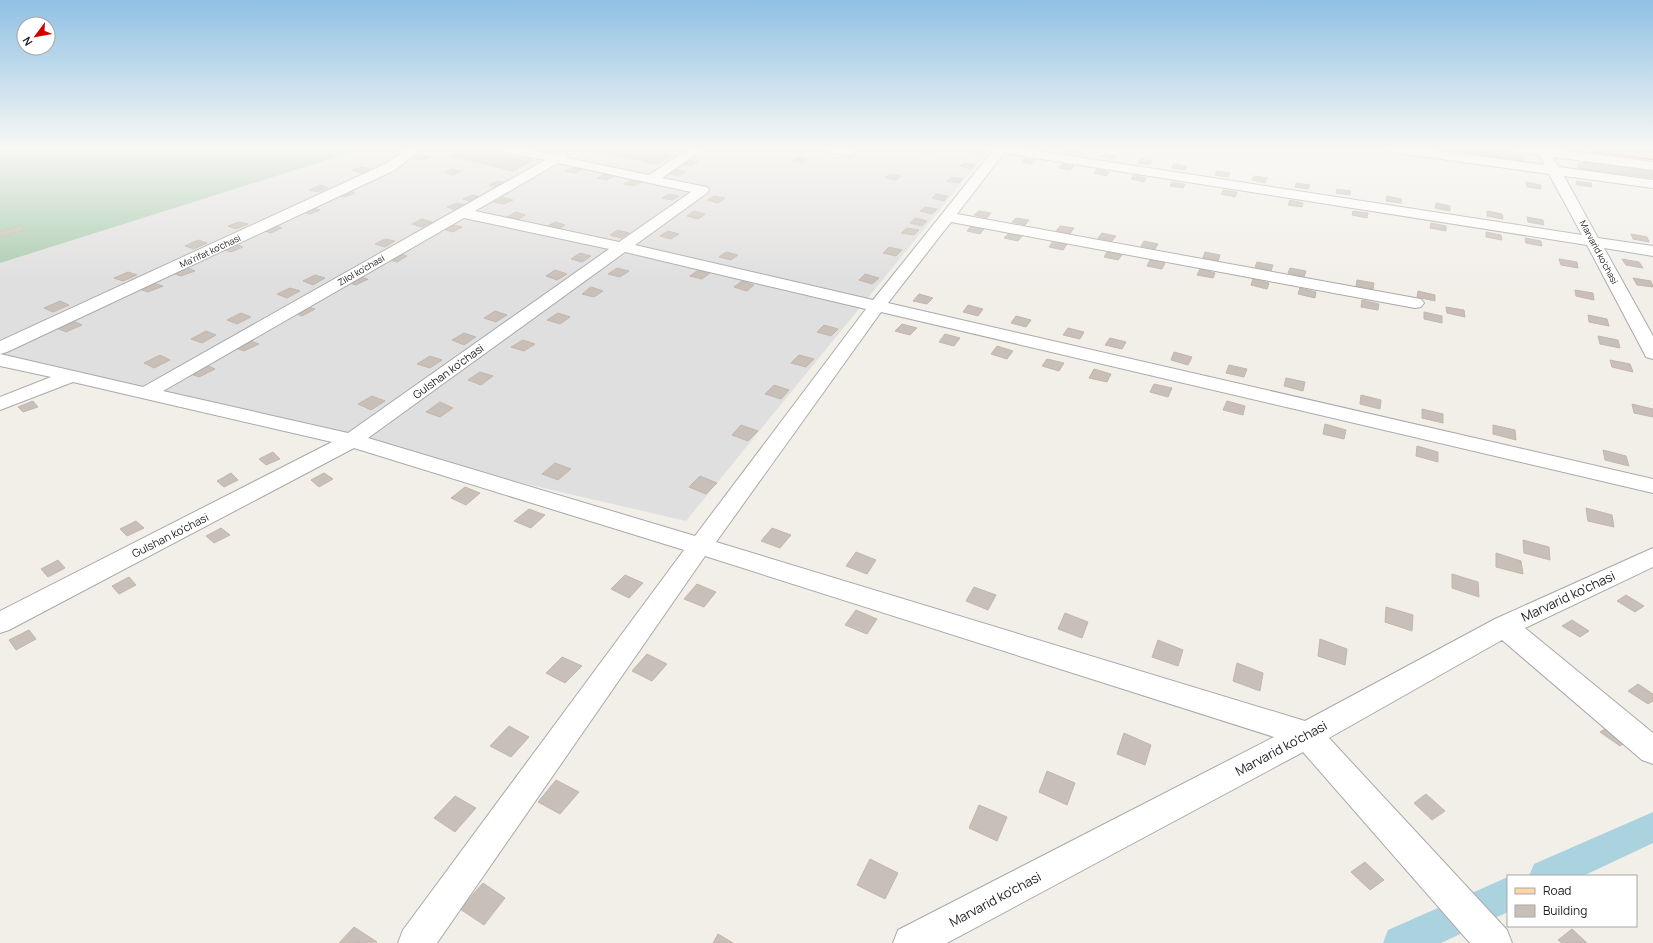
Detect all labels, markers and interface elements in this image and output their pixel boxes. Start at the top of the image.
north arrow [16,16,56,56]
text: N [19,34,36,49]
street label: Marvarid ko'chasi [1577,218,1621,286]
street label: Ma'rifat ko'chasi [177,231,243,271]
street label: Zilol ko'chasi [335,251,387,289]
street label: Gulshan ko'chasi [410,340,486,402]
street label: Gulshan ko'chasi [129,509,211,561]
street label: Marvarid ko'chasi [1518,566,1618,626]
street label: Marvarid ko'chasi [1232,716,1330,780]
street label: Marvarid ko'chasi [946,867,1044,931]
legend [1507,875,1637,927]
text: Road [1543,882,1571,899]
text: Building [1543,902,1587,919]

